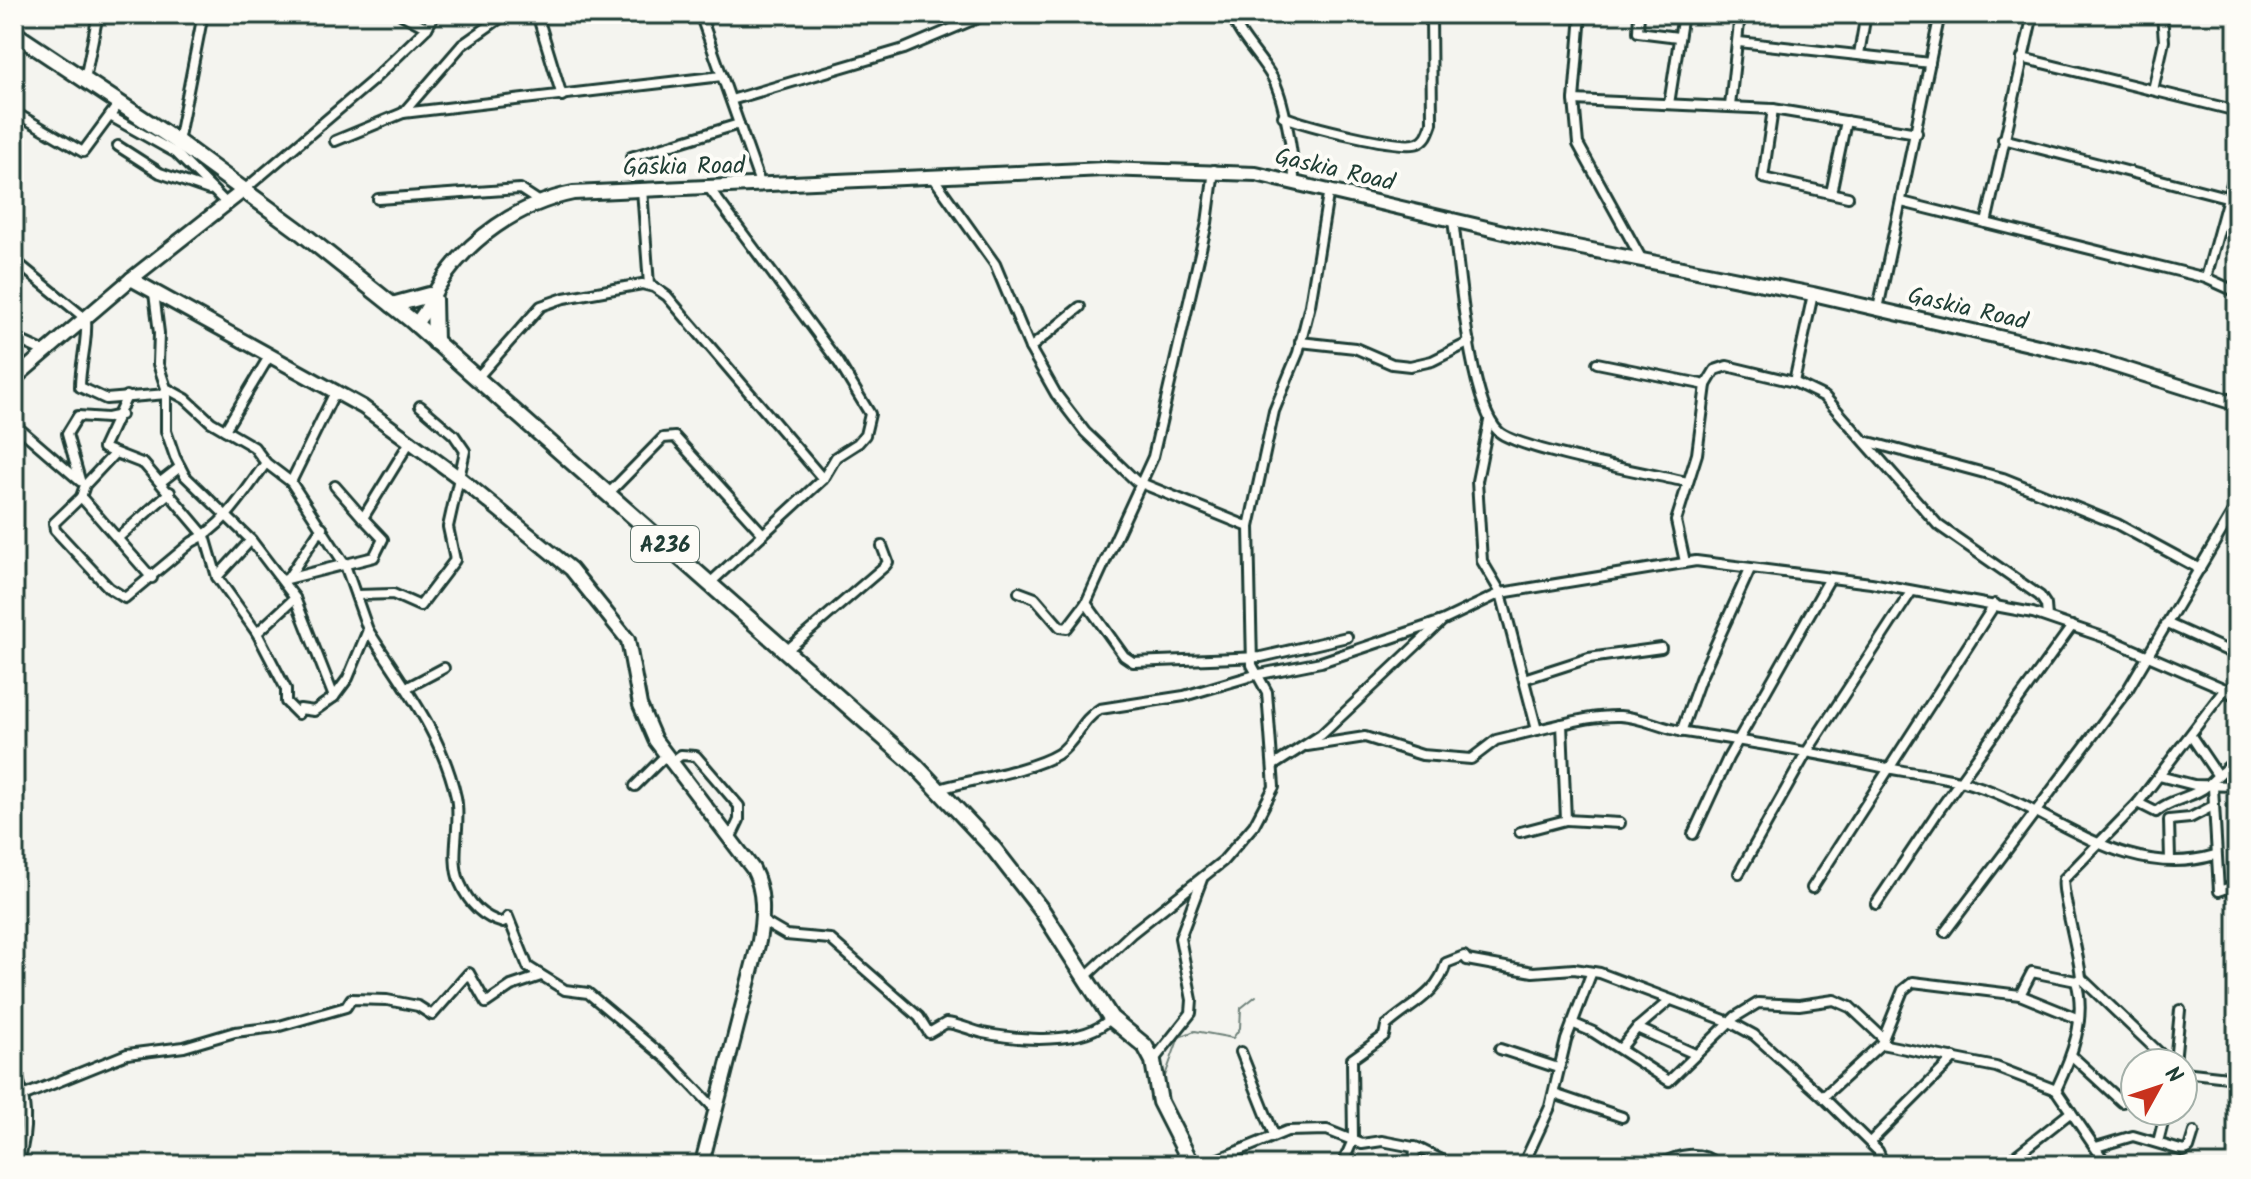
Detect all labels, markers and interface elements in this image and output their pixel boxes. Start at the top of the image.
street label: Gaskia Road [1271,138,1400,203]
street label: Gaskia Road [623,147,746,188]
street label: Gaskia Road [1904,277,2033,342]
road number: A236 [631,526,699,562]
north arrow [2119,1047,2199,1127]
text: N [2155,1059,2190,1092]

